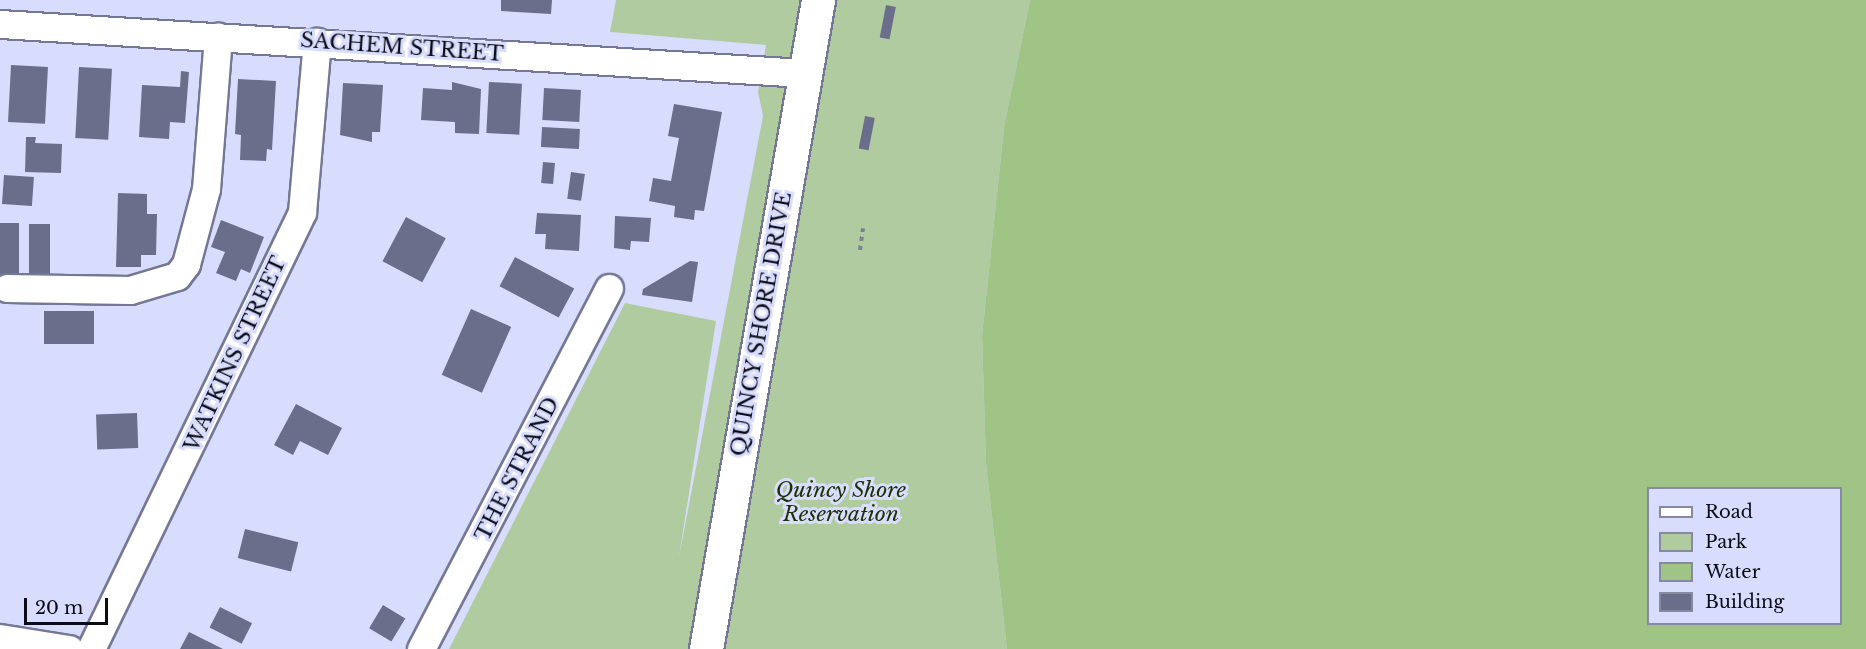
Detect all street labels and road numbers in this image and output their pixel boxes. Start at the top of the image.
street label: SACHEM STREET [300,27,504,67]
street label: QUINCY SHORE DRIVE [725,189,797,459]
street label: WATKINS STREET [179,252,291,456]
street label: THE STRAND [470,393,564,545]

